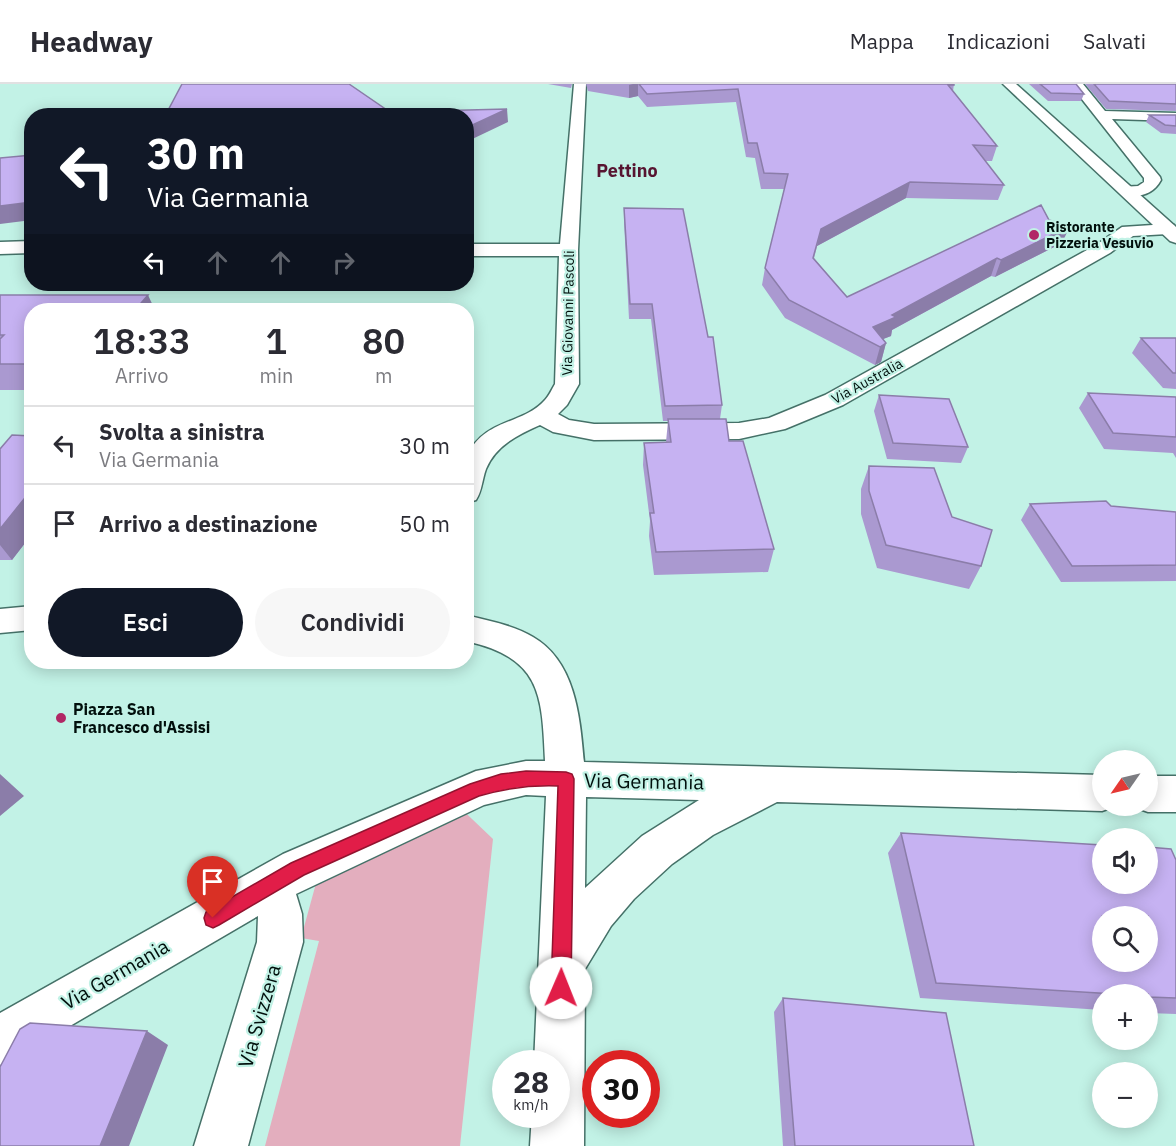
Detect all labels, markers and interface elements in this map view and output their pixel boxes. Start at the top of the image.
text: Headway [30,23,153,60]
text: Mappa [850,27,914,55]
text: Indicazioni [947,27,1050,55]
text: Salvati [1083,27,1146,55]
text: 30 m [147,126,245,181]
icon: left [48,132,126,210]
district label: Pettino [596,159,658,182]
text: Via Germania [147,179,309,214]
place label: Ristorante Pizzeria Vesuvio [1046,218,1154,252]
marker: Ristorante Pizzeria Vesuvio [1027,228,1041,242]
icon: left [138,246,171,279]
icon: ahead [201,246,234,279]
icon: ahead [264,246,297,279]
icon: right [327,246,360,279]
street label: Via Giovanni Pascoli [558,250,578,376]
text: 18:33 [93,317,191,364]
text: 1 [266,317,287,364]
text: 80 [362,317,405,364]
street label: Via Australia [828,354,906,408]
text: Arrivo [115,362,168,389]
text: min [259,362,293,389]
text: m [375,362,392,389]
text: Svolta a sinistra [99,417,264,446]
icon: left [48,429,81,462]
text: 30 m [399,431,450,460]
text: Via Germania [99,446,219,473]
icon: arrive [48,507,81,540]
text: Arrivo a destinazione [99,509,318,538]
text: 50 m [399,509,450,538]
button: Esci [48,588,243,657]
button: Condividi [255,588,450,657]
place label: Piazza San Francesco d'Assisi [73,699,210,737]
marker: Piazza San Francesco d'Assisi [54,711,68,725]
north arrow [1092,750,1158,816]
map controls [1092,750,1158,1128]
street label: Via Germania [584,766,705,796]
button: sound [1092,828,1158,894]
pin [187,856,238,918]
icon: arrive [196,865,229,898]
button: search [1092,906,1158,972]
street label: Via Germania [56,932,174,1016]
position arrow [529,956,593,1020]
street label: Via Svizzera [231,961,287,1071]
button: + [1092,984,1158,1050]
speed limit sign: 30 [582,1050,660,1128]
text: 28 [513,1062,549,1101]
button: − [1092,1062,1158,1128]
text: km/h [513,1095,549,1114]

